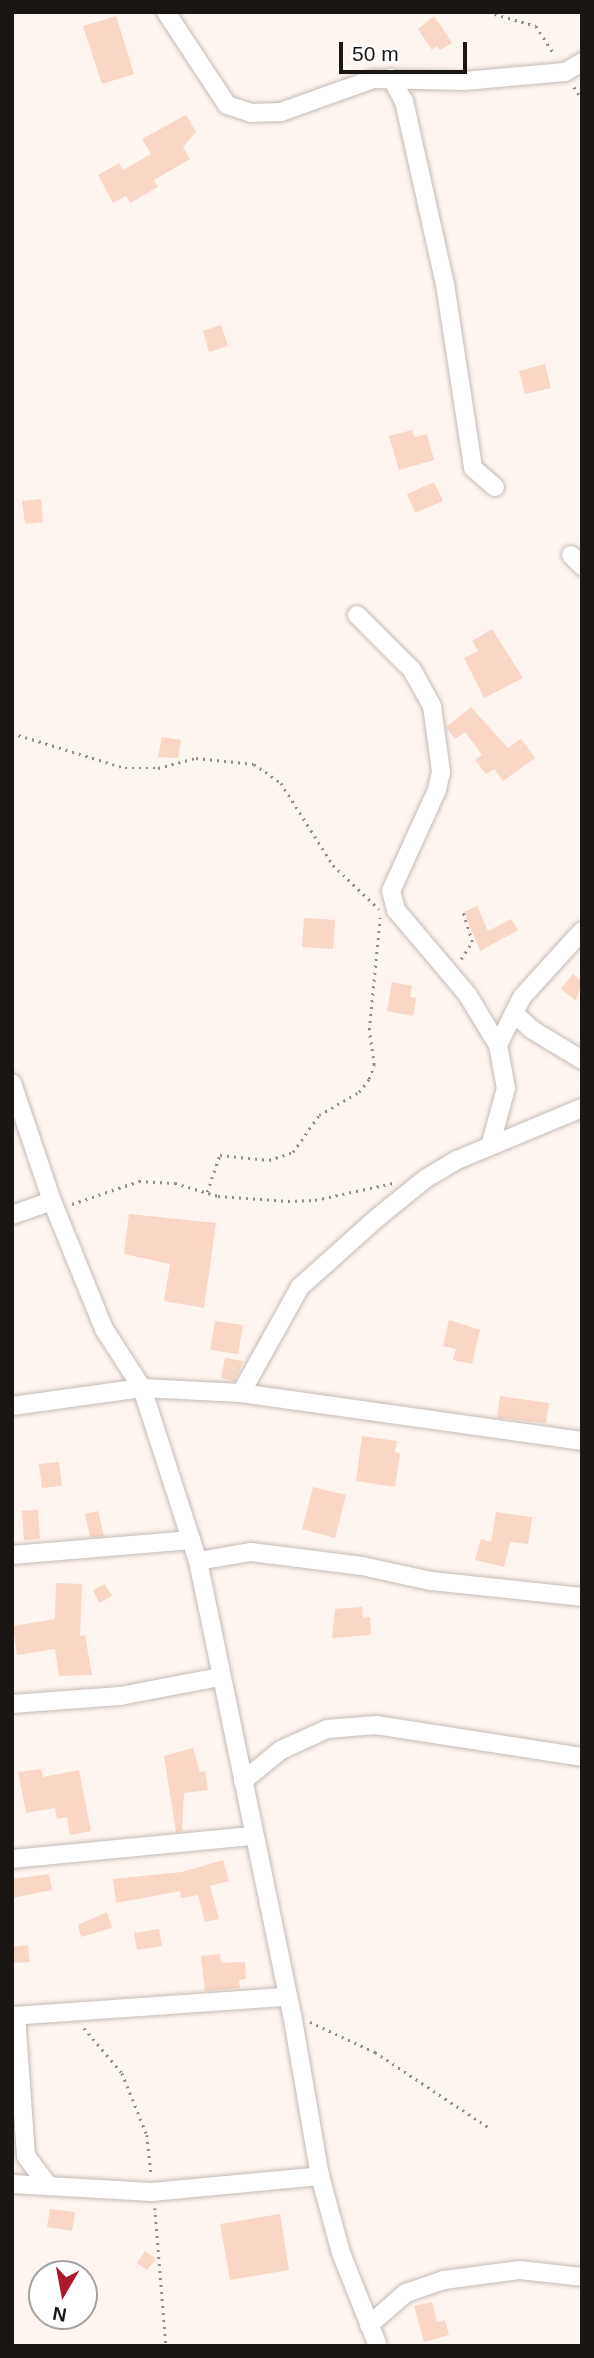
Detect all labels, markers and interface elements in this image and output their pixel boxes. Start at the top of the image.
scale bar [342,28,470,72]
text: 50 m [352,42,399,65]
north arrow [28,2260,98,2330]
text: N [51,2303,68,2326]

